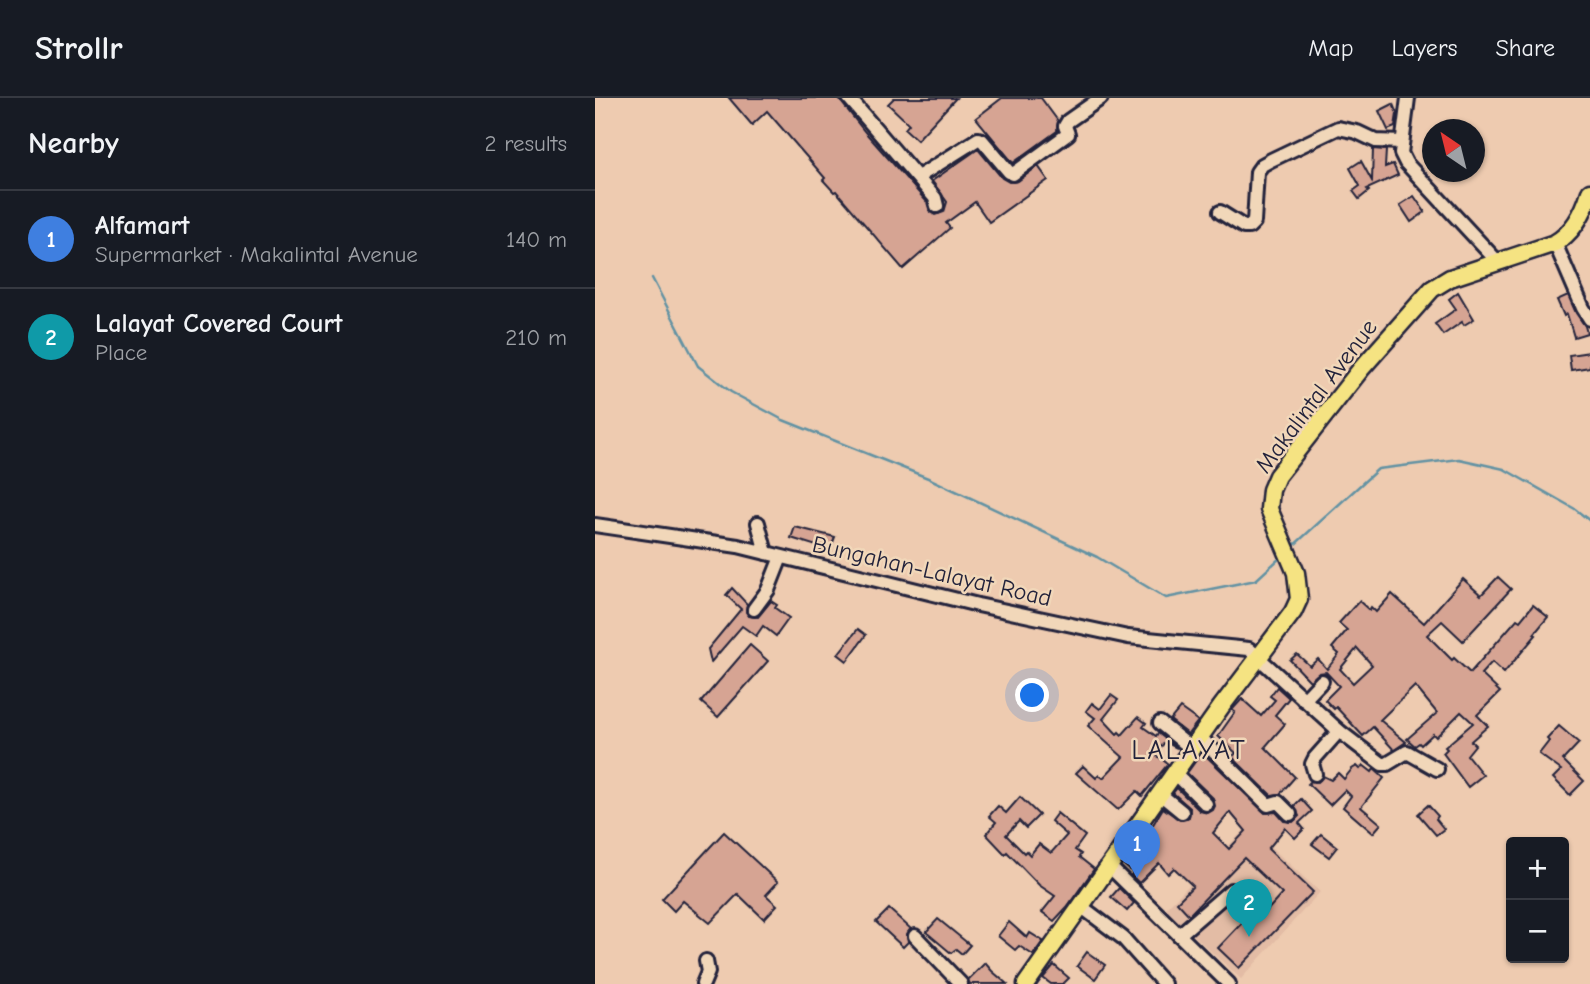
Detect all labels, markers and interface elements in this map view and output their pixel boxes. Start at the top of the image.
text: Strollr [35,29,123,67]
text: Map [1308,34,1354,62]
text: Layers [1392,34,1457,62]
text: Share [1495,34,1555,62]
north arrow [1422,119,1485,182]
text: Nearby [28,126,119,161]
text: 2 results [485,130,567,157]
text: Alfamart [95,211,189,241]
text: 1 [46,226,56,253]
text: 140 m [506,226,567,253]
text: Supermarket · Makalintal Avenue [95,241,418,268]
text: Lalayat Covered Court [95,309,343,339]
street label: Makalintal Avenue [1249,314,1383,478]
text: 2 [45,324,57,351]
text: 210 m [505,324,567,351]
text: Place [95,339,147,366]
street label: Bungahan-Lalayat Road [810,530,1054,612]
your location [1015,678,1049,712]
district label: LALAYAT [1131,734,1247,766]
pin: 1 [1114,820,1160,878]
map controls [1506,837,1569,963]
button: + [1506,837,1569,900]
pin: 2 [1226,879,1272,937]
button: − [1506,900,1569,963]

